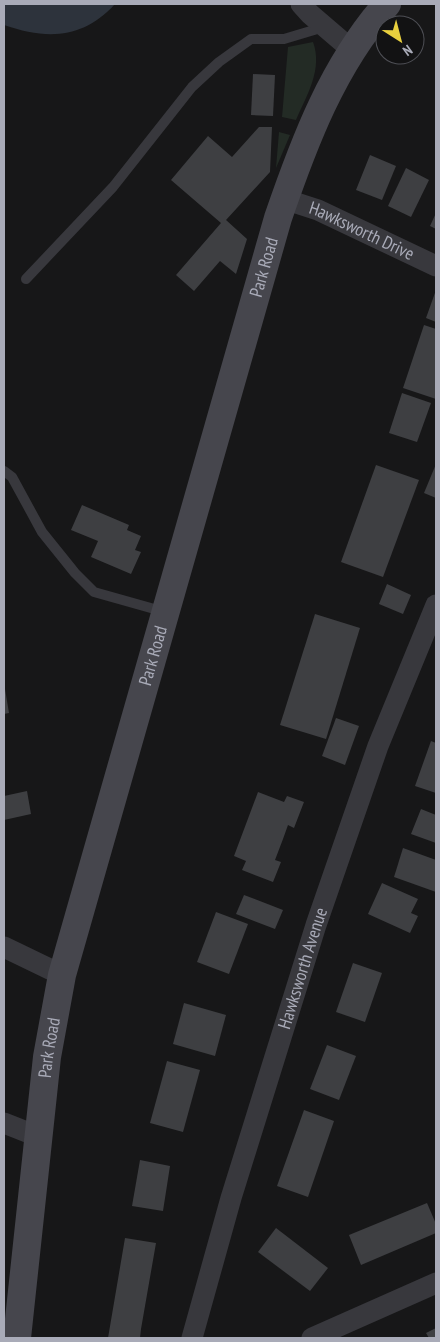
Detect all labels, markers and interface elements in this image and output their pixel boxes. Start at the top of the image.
north arrow [375,15,425,65]
text: N [399,41,416,60]
street label: Hawksworth Drive [306,196,418,265]
street label: Park Road [244,235,283,300]
street label: Park Road [133,623,172,688]
street label: Hawksworth Avenue [272,904,332,1032]
street label: Park Road [33,1016,65,1079]

